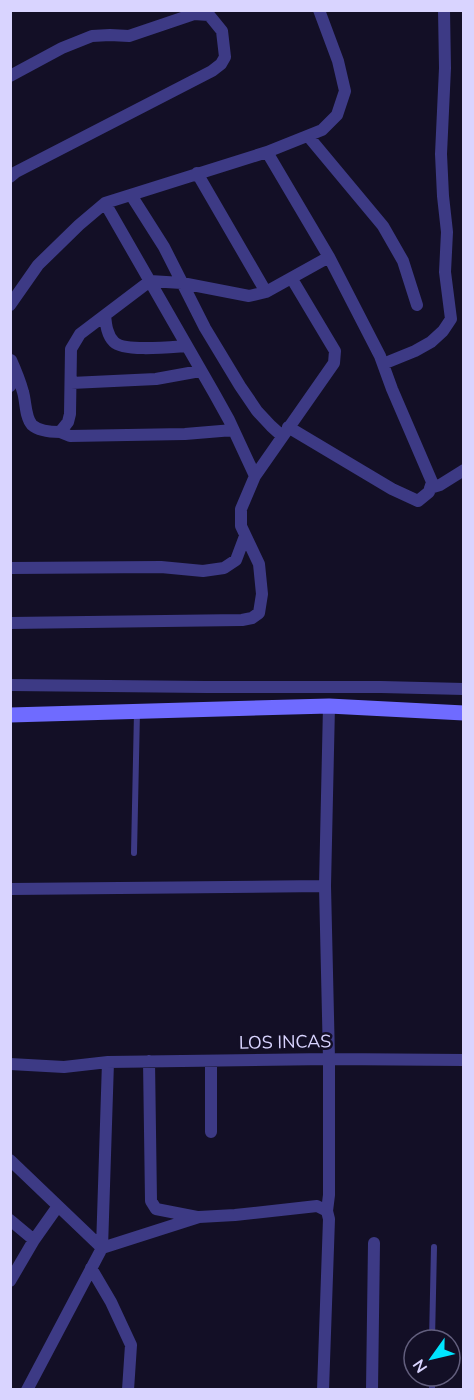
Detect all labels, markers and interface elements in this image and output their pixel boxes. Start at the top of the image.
street label: LOS INCAS [239,1029,331,1055]
north arrow [402,1328,462,1388]
text: N [408,1355,433,1377]

